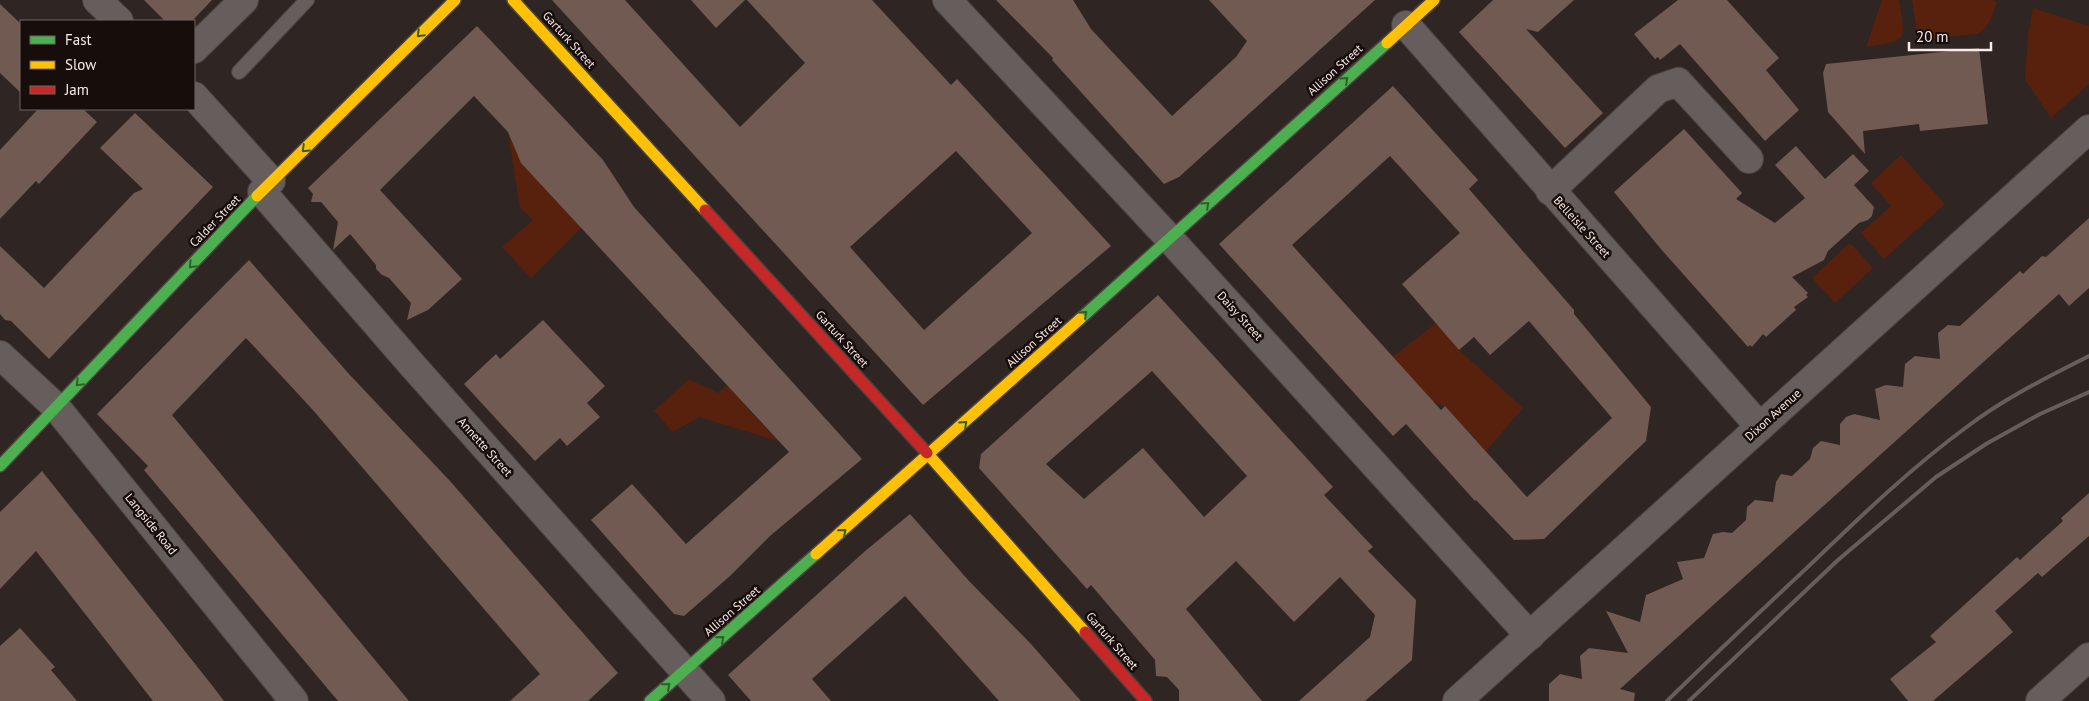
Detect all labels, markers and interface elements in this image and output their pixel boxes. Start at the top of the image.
street label: Garturk Street [540,8,599,71]
legend [20,20,195,110]
scale bar [1909,20,1992,52]
text: 20 m [1916,27,1949,46]
one-way arrow [417,28,426,37]
text: Fast [65,30,92,49]
street label: Allison Street [1304,41,1365,98]
text: Slow [65,55,96,74]
one-way arrow [1340,77,1349,86]
text: Jam [64,80,89,99]
one-way arrow [301,143,310,152]
street label: Calder Street [186,191,243,250]
street label: Belleisle Street [1551,193,1614,261]
one-way arrow [1200,202,1209,211]
one-way arrow [189,260,198,269]
street label: Daisy Street [1214,288,1266,343]
street label: Garturk Street [813,307,872,370]
one-way arrow [1079,311,1088,320]
street label: Allison Street [1003,313,1064,370]
one-way arrow [76,377,85,386]
street label: Dixon Avenue [1742,386,1804,444]
street label: Annette Street [455,414,516,479]
one-way arrow [958,420,967,429]
street label: Langside Road [122,490,181,557]
one-way arrow [837,528,846,537]
street label: Allison Street [701,582,763,639]
street label: Garturk Street [1083,609,1142,673]
one-way arrow [715,636,724,645]
one-way arrow [661,684,670,692]

